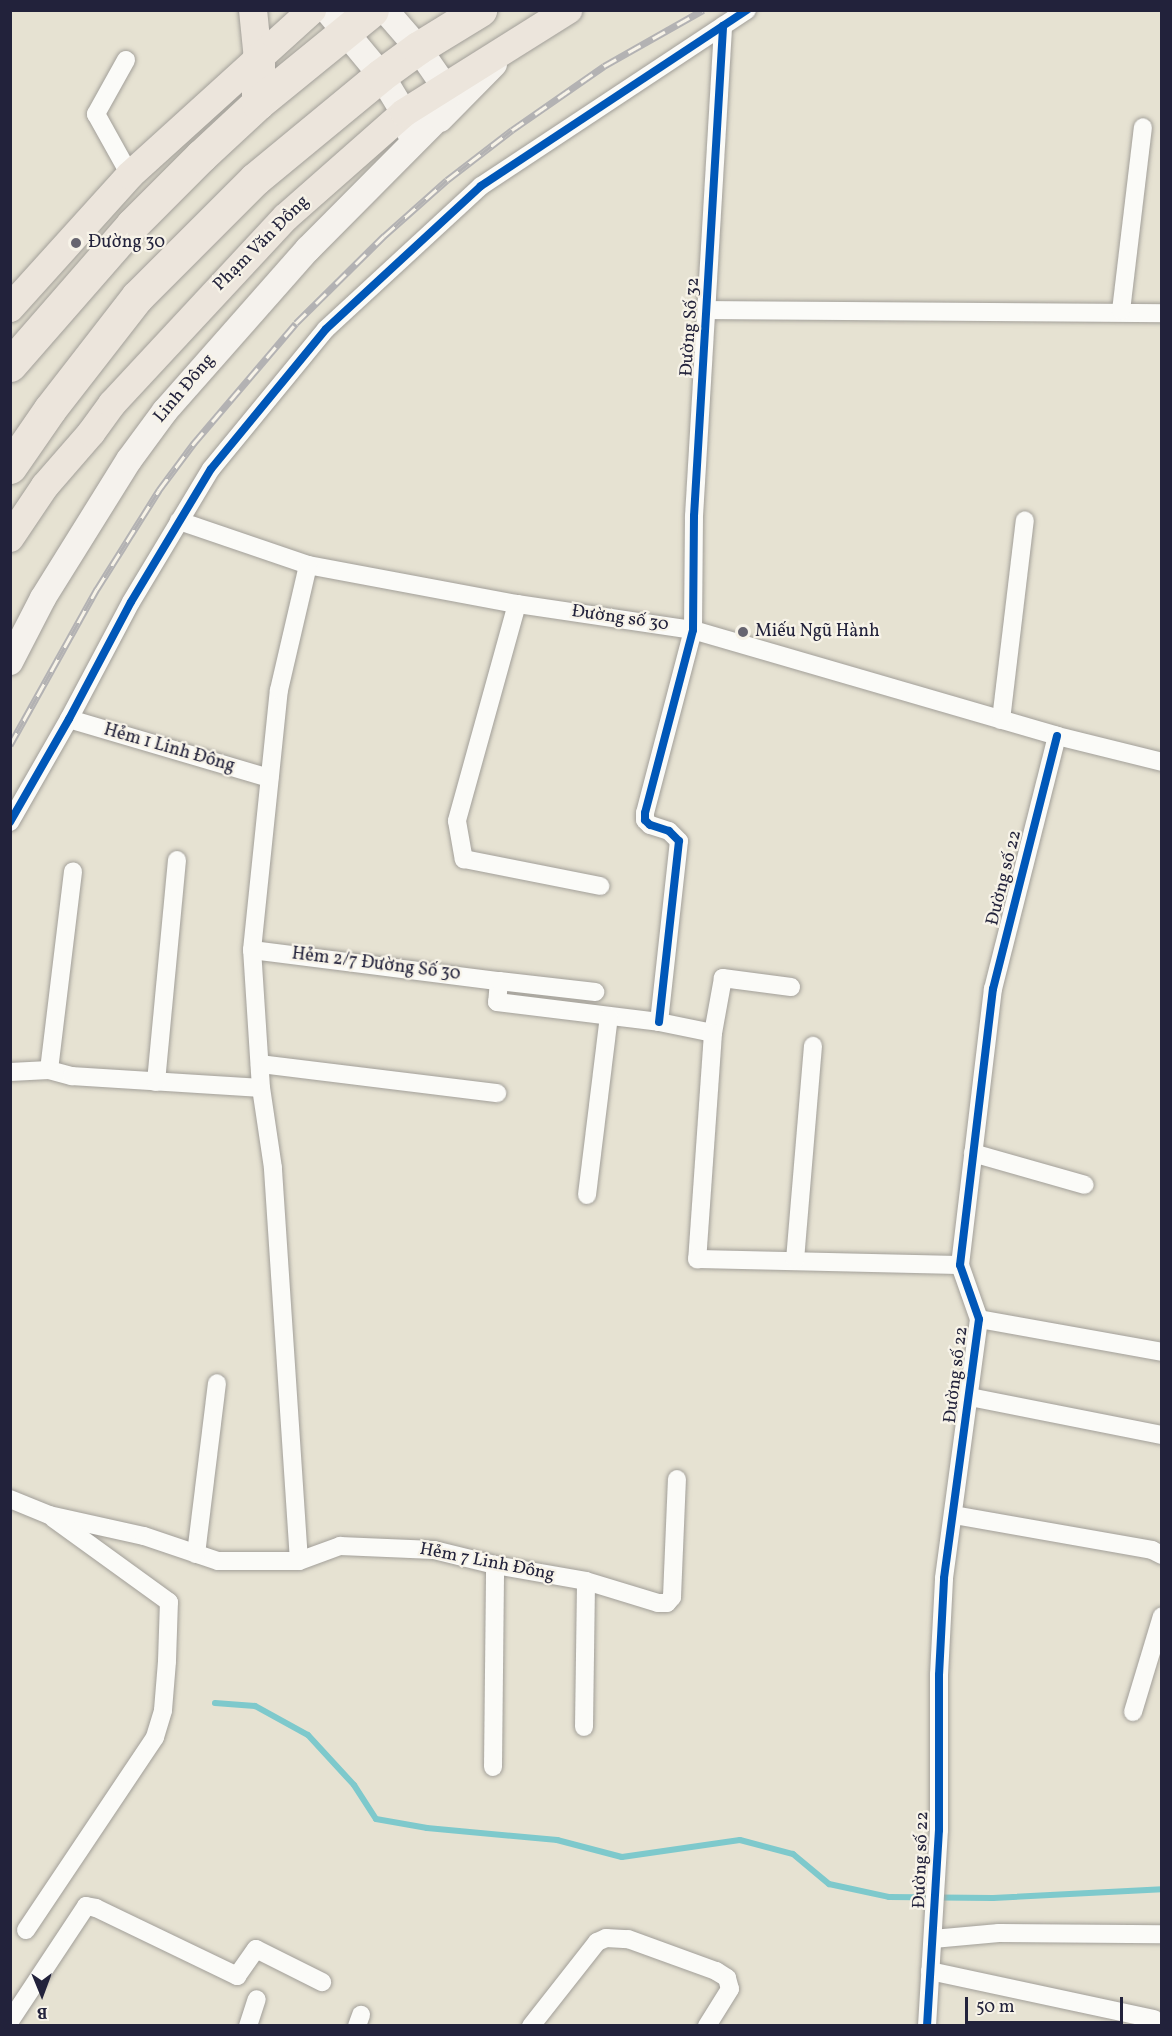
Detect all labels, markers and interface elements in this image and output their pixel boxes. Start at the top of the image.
street label: Phạm Văn Đồng [209,191,315,297]
place label: Đường 30 [88,232,165,254]
marker: Đường 30 [69,236,83,250]
street label: Đường Số 32 [677,277,705,377]
street label: Linh Đông [150,350,220,428]
street label: Đường số 30 [570,601,670,637]
place label: Miếu Ngũ Hành [755,621,880,643]
marker: Miếu Ngũ Hành [736,625,750,639]
street label: Hẻm 1 Linh Đông [101,720,237,778]
street label: Đường số 22 [983,828,1027,928]
street label: Hẻm 2/7 Đường Số 30 [290,944,462,986]
street label: Đường số 22 [940,1325,974,1425]
street label: Hẻm 7 Linh Đông [418,1539,556,1587]
street label: Đường số 22 [910,1811,934,1909]
north arrow [12,1964,72,2024]
scale bar [968,1985,1126,2023]
text: 50 m [976,1995,1015,2020]
text: B [37,2001,48,2023]

